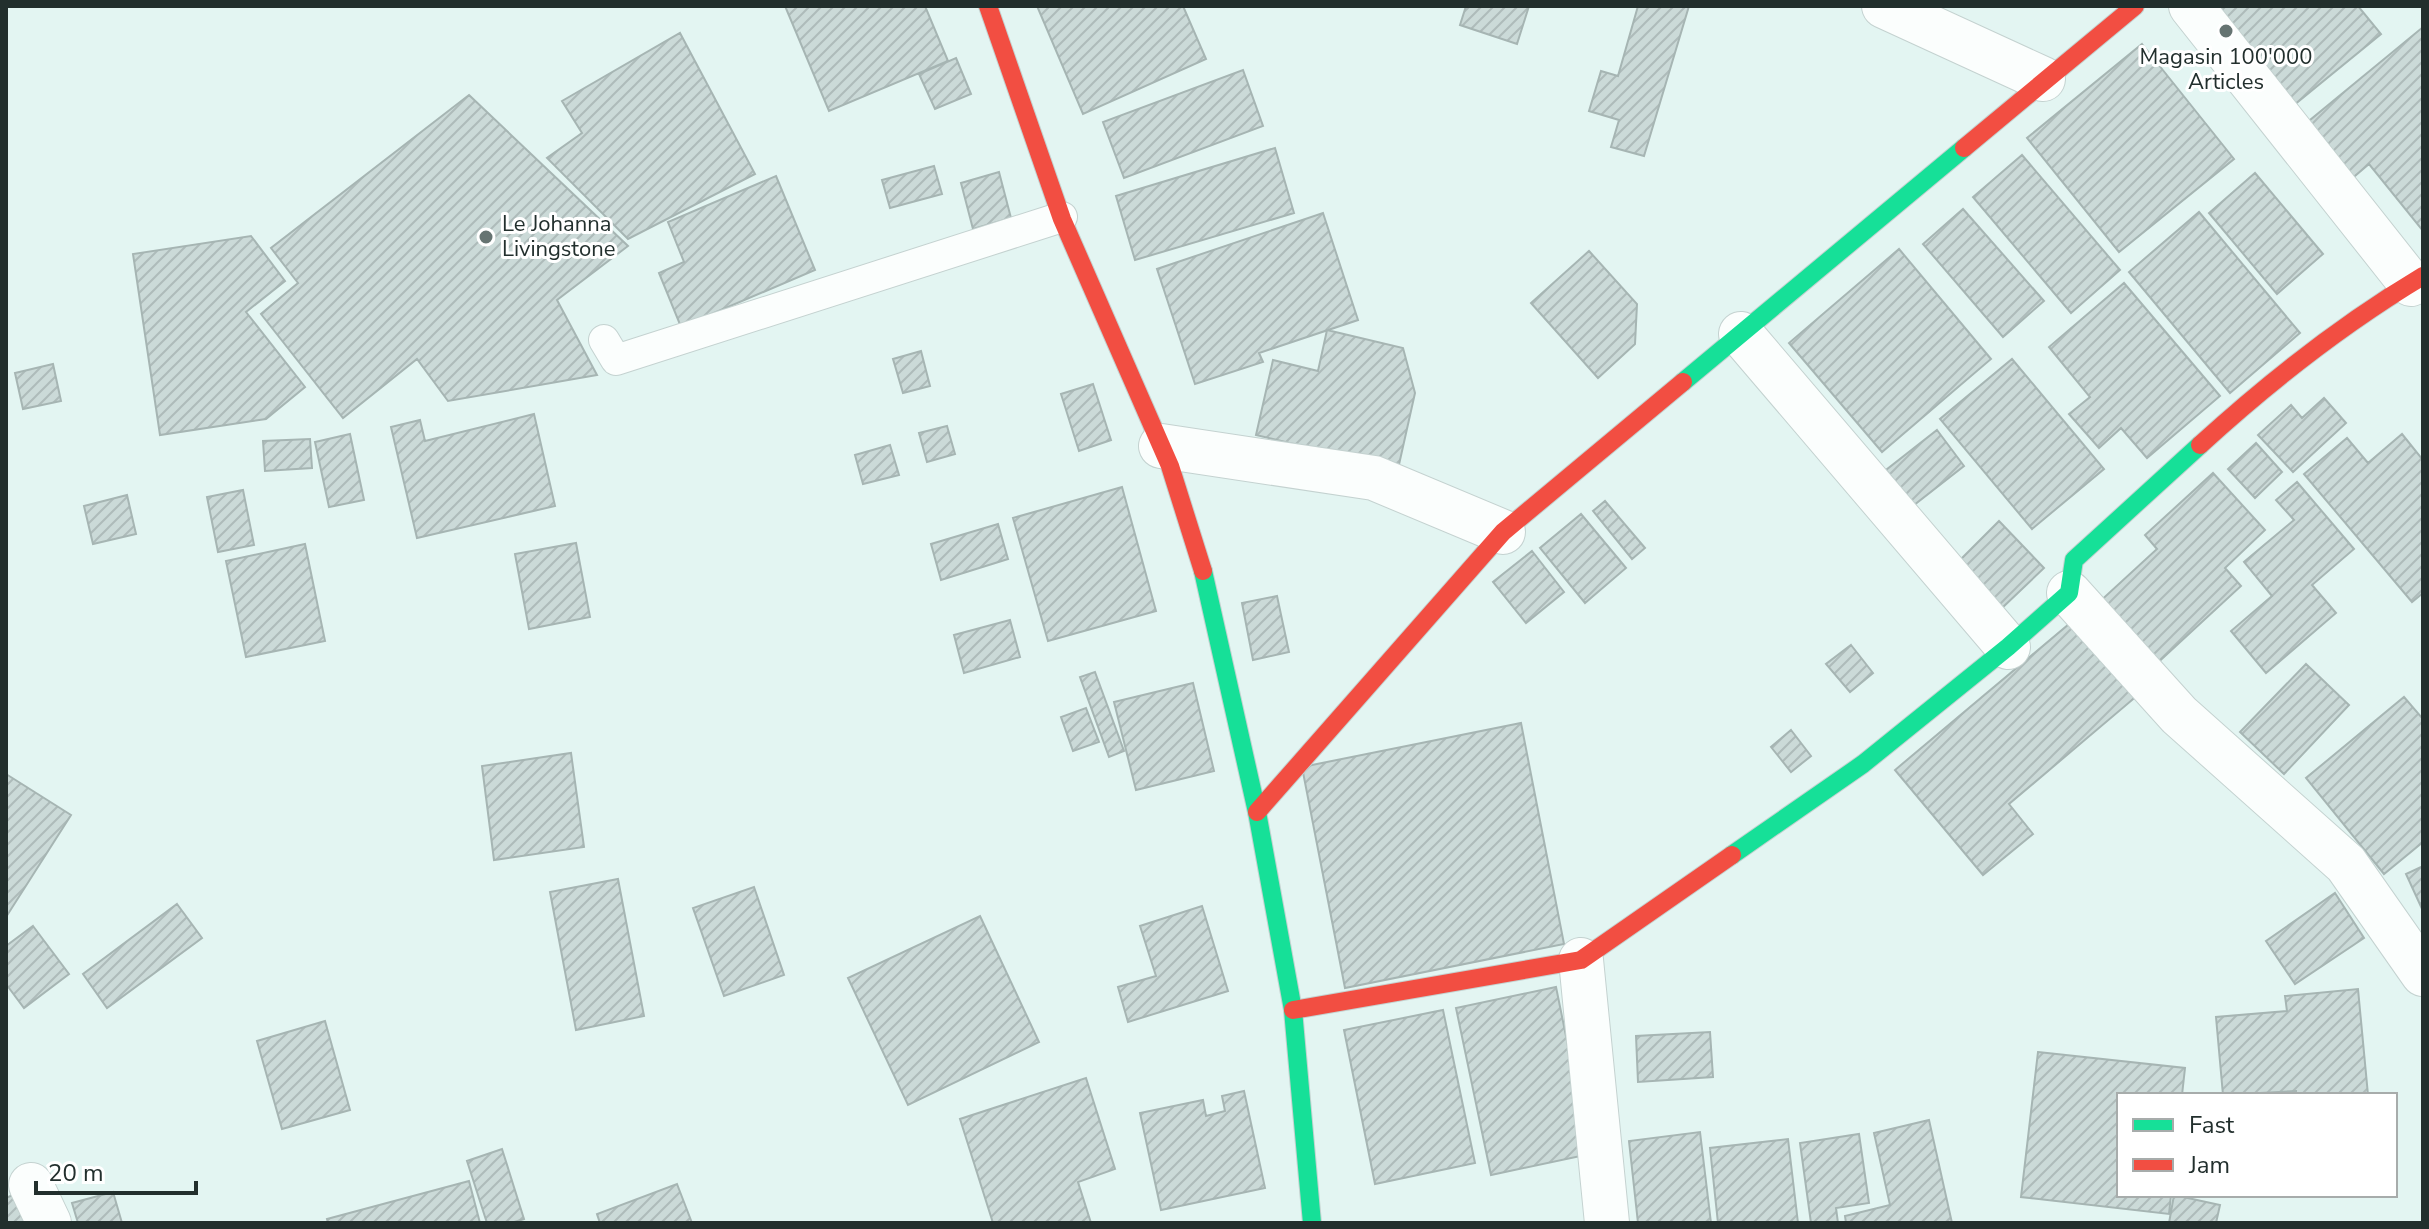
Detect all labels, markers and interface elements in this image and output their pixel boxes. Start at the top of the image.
marker: Magasin 100'000 Articles [2217,22,2235,40]
place label: Magasin 100'000 Articles [2140,42,2312,97]
place label: Le Johanna Livingstone [502,209,615,264]
marker: Le Johanna Livingstone [477,228,495,246]
legend [2117,1093,2397,1197]
text: Fast [2189,1109,2235,1141]
scale bar [36,1145,196,1195]
text: Jam [2188,1149,2230,1181]
text: 20 m [48,1157,104,1189]

